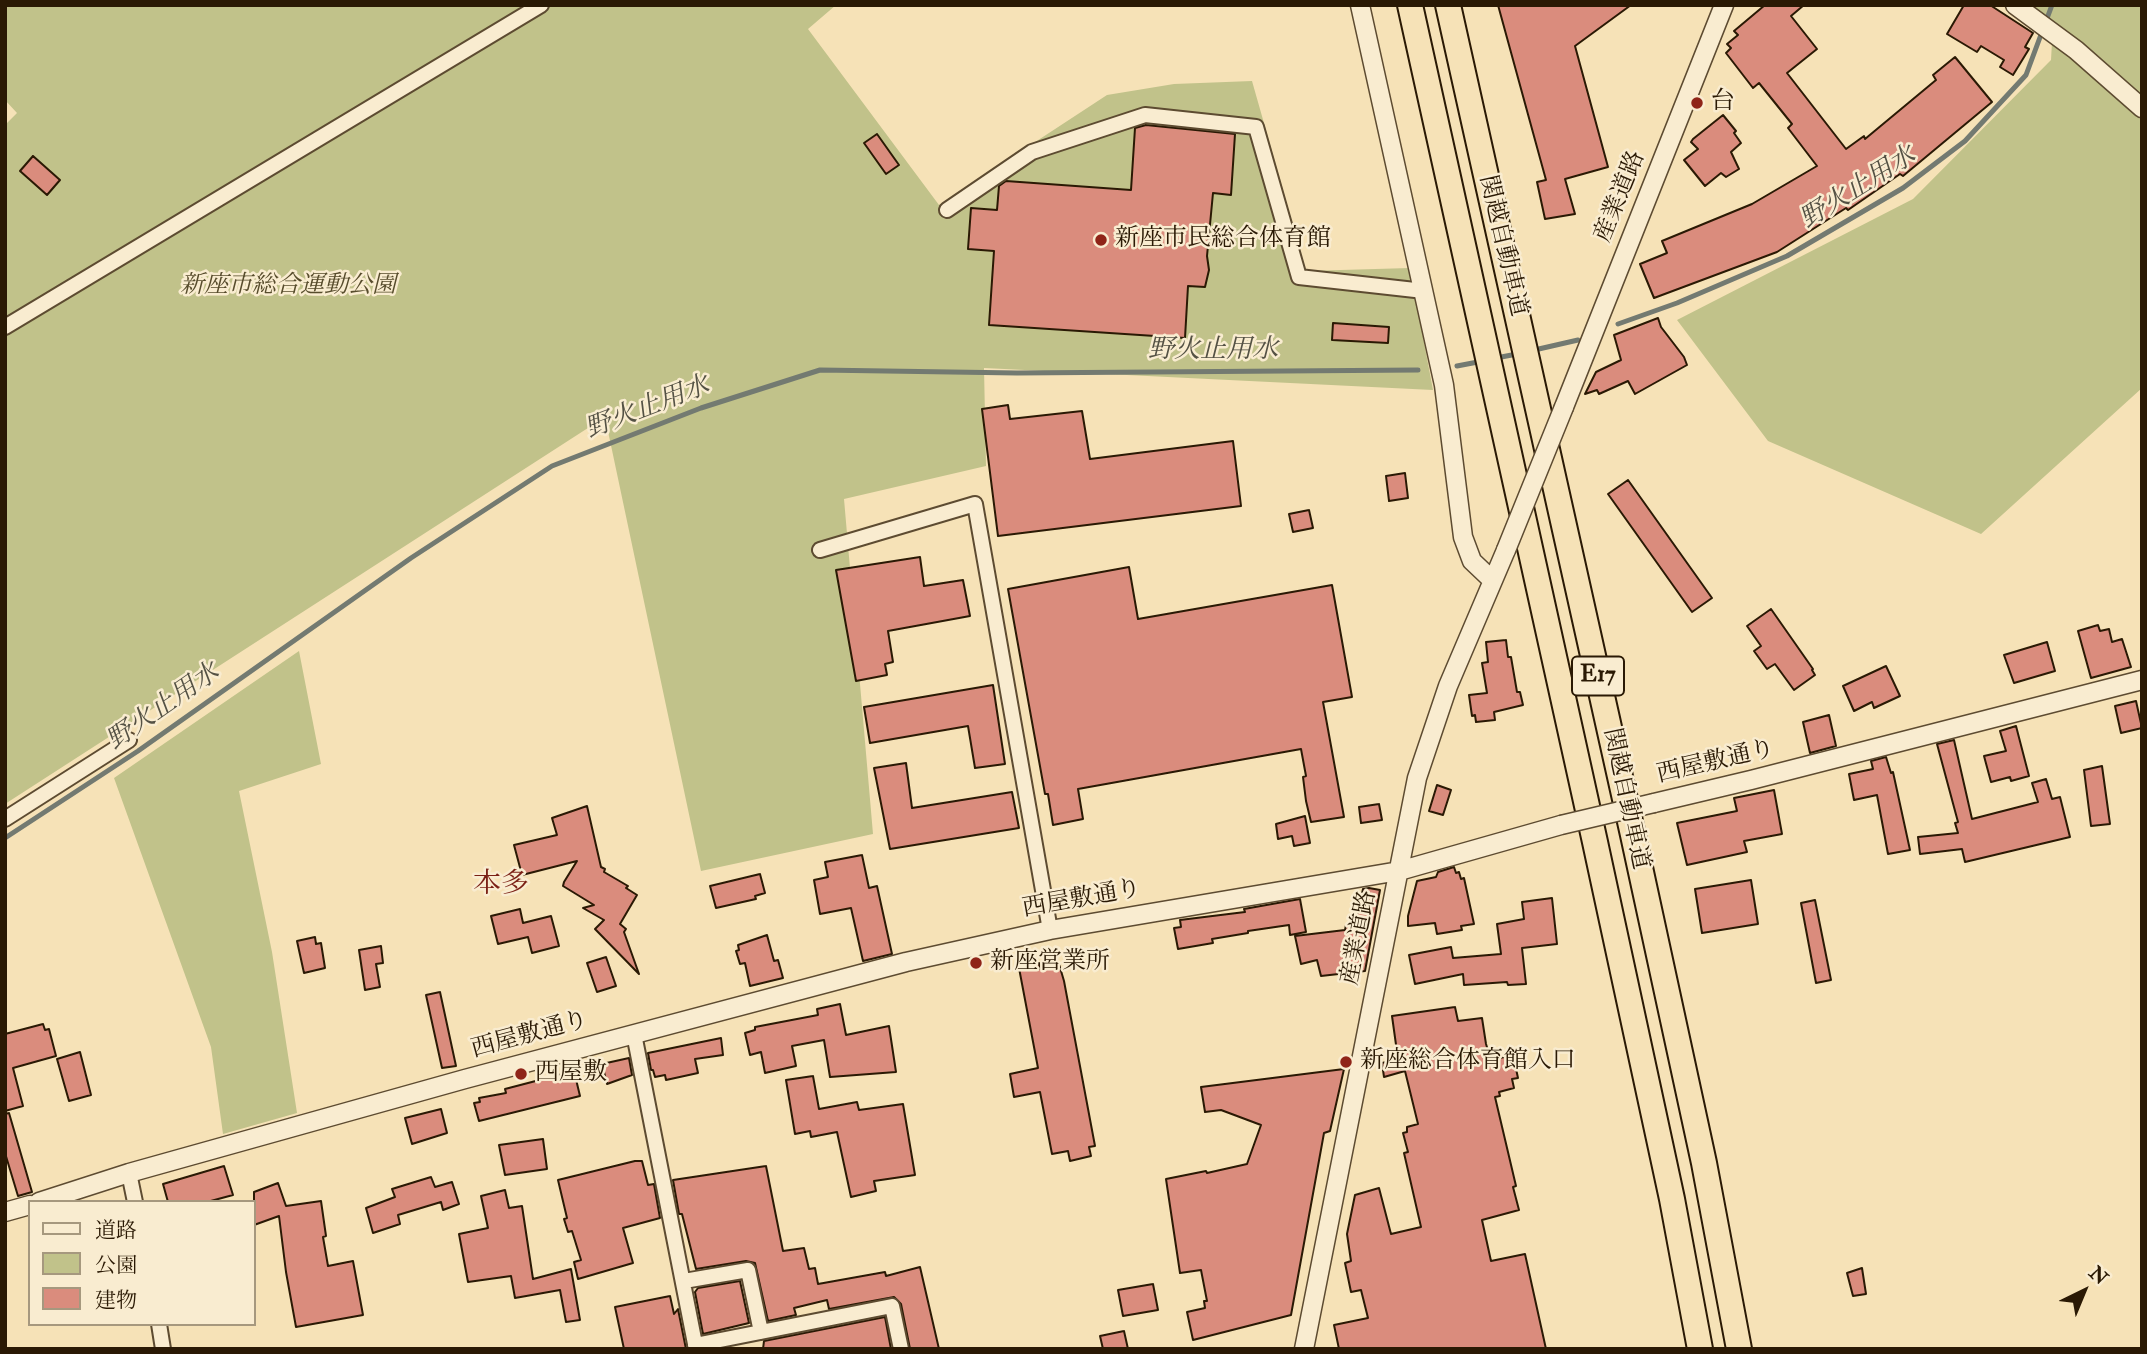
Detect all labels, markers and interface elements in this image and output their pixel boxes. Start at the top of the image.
place label: 台 [1711,89,1735,117]
marker: 台 [1689,95,1705,111]
water label: 野火止用水 [1796,141,1922,237]
street label: 産業道路 [1590,147,1652,247]
street label: 関越自動車道 [1472,173,1532,319]
place label: 新座市民総合体育館 [1115,226,1331,254]
marker: 新座市民総合体育館 [1093,232,1109,248]
park label: 新座市総合運動公園 [180,273,396,301]
water label: 野火止用水 [1148,335,1278,367]
water label: 野火止用水 [582,371,714,447]
road number: E17 [1572,656,1624,696]
water label: 野火止用水 [102,658,226,758]
street label: 関越自動車道 [1596,726,1654,872]
street label: 西屋敷通り [1654,735,1778,791]
district label: 本多 [473,869,529,903]
street label: 西屋敷通り [1020,875,1144,925]
street label: 産業道路 [1337,888,1383,988]
place label: 新座営業所 [990,949,1110,977]
marker: 新座営業所 [968,955,984,971]
street label: 西屋敷通り [468,1007,592,1065]
place label: 新座総合体育館入口 [1360,1048,1576,1076]
marker: 新座総合体育館入口 [1338,1054,1354,1070]
place label: 西屋敷 [535,1060,607,1088]
marker: 西屋敷 [513,1066,529,1082]
legend [28,1200,256,1326]
text: 道路 [95,1217,137,1244]
text: 公園 [95,1252,137,1279]
north arrow [2049,1256,2119,1326]
text: N [2084,1261,2113,1290]
text: 建物 [95,1287,137,1314]

